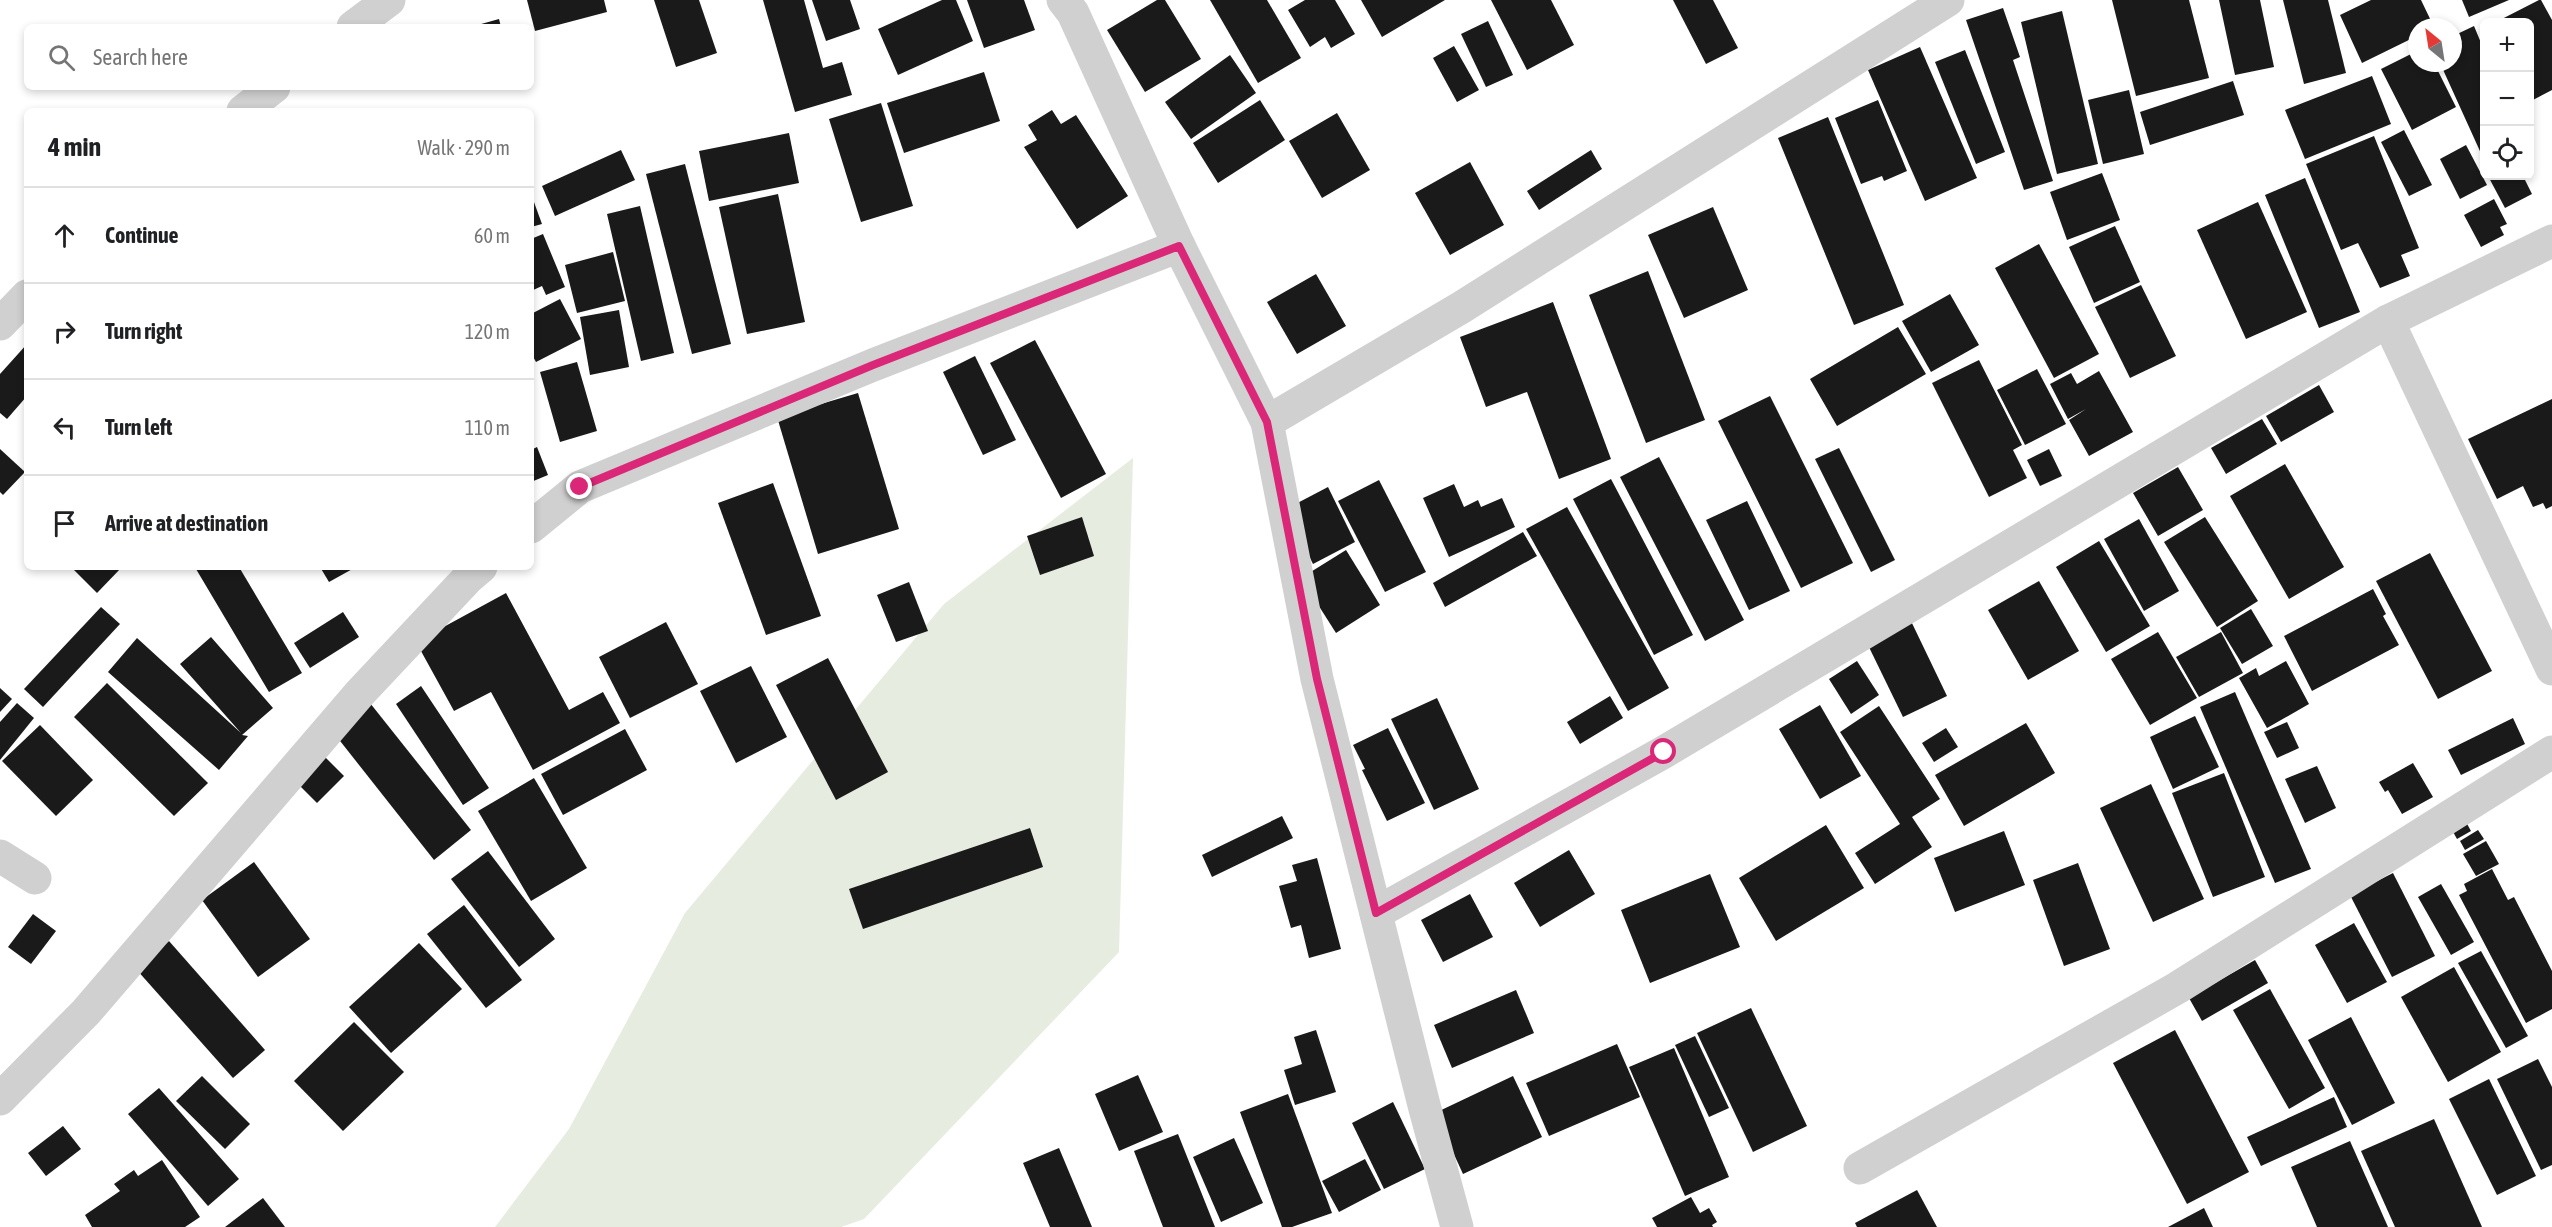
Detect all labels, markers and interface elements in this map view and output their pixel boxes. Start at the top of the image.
north arrow [2408,18,2462,72]
map controls [2480,18,2534,180]
button: + [2480,18,2534,72]
search box [24,24,534,90]
icon: search [45,41,78,74]
text: Search here [93,44,188,70]
button: − [2480,72,2534,126]
button: locate [2480,126,2534,180]
text: 4 min [48,132,101,162]
text: Walk · 290 m [418,136,510,159]
icon: ahead [48,219,81,252]
text: Continue [105,222,179,248]
text: 60 m [474,224,510,247]
icon: right [48,315,81,348]
text: Turn right [105,318,182,344]
text: 120 m [465,320,510,343]
icon: left [48,411,81,444]
text: Turn left [105,414,172,440]
text: 110 m [465,416,510,439]
route end [566,473,592,499]
icon: arrive [48,507,81,540]
text: Arrive at destination [105,510,268,536]
route start [1650,738,1676,764]

